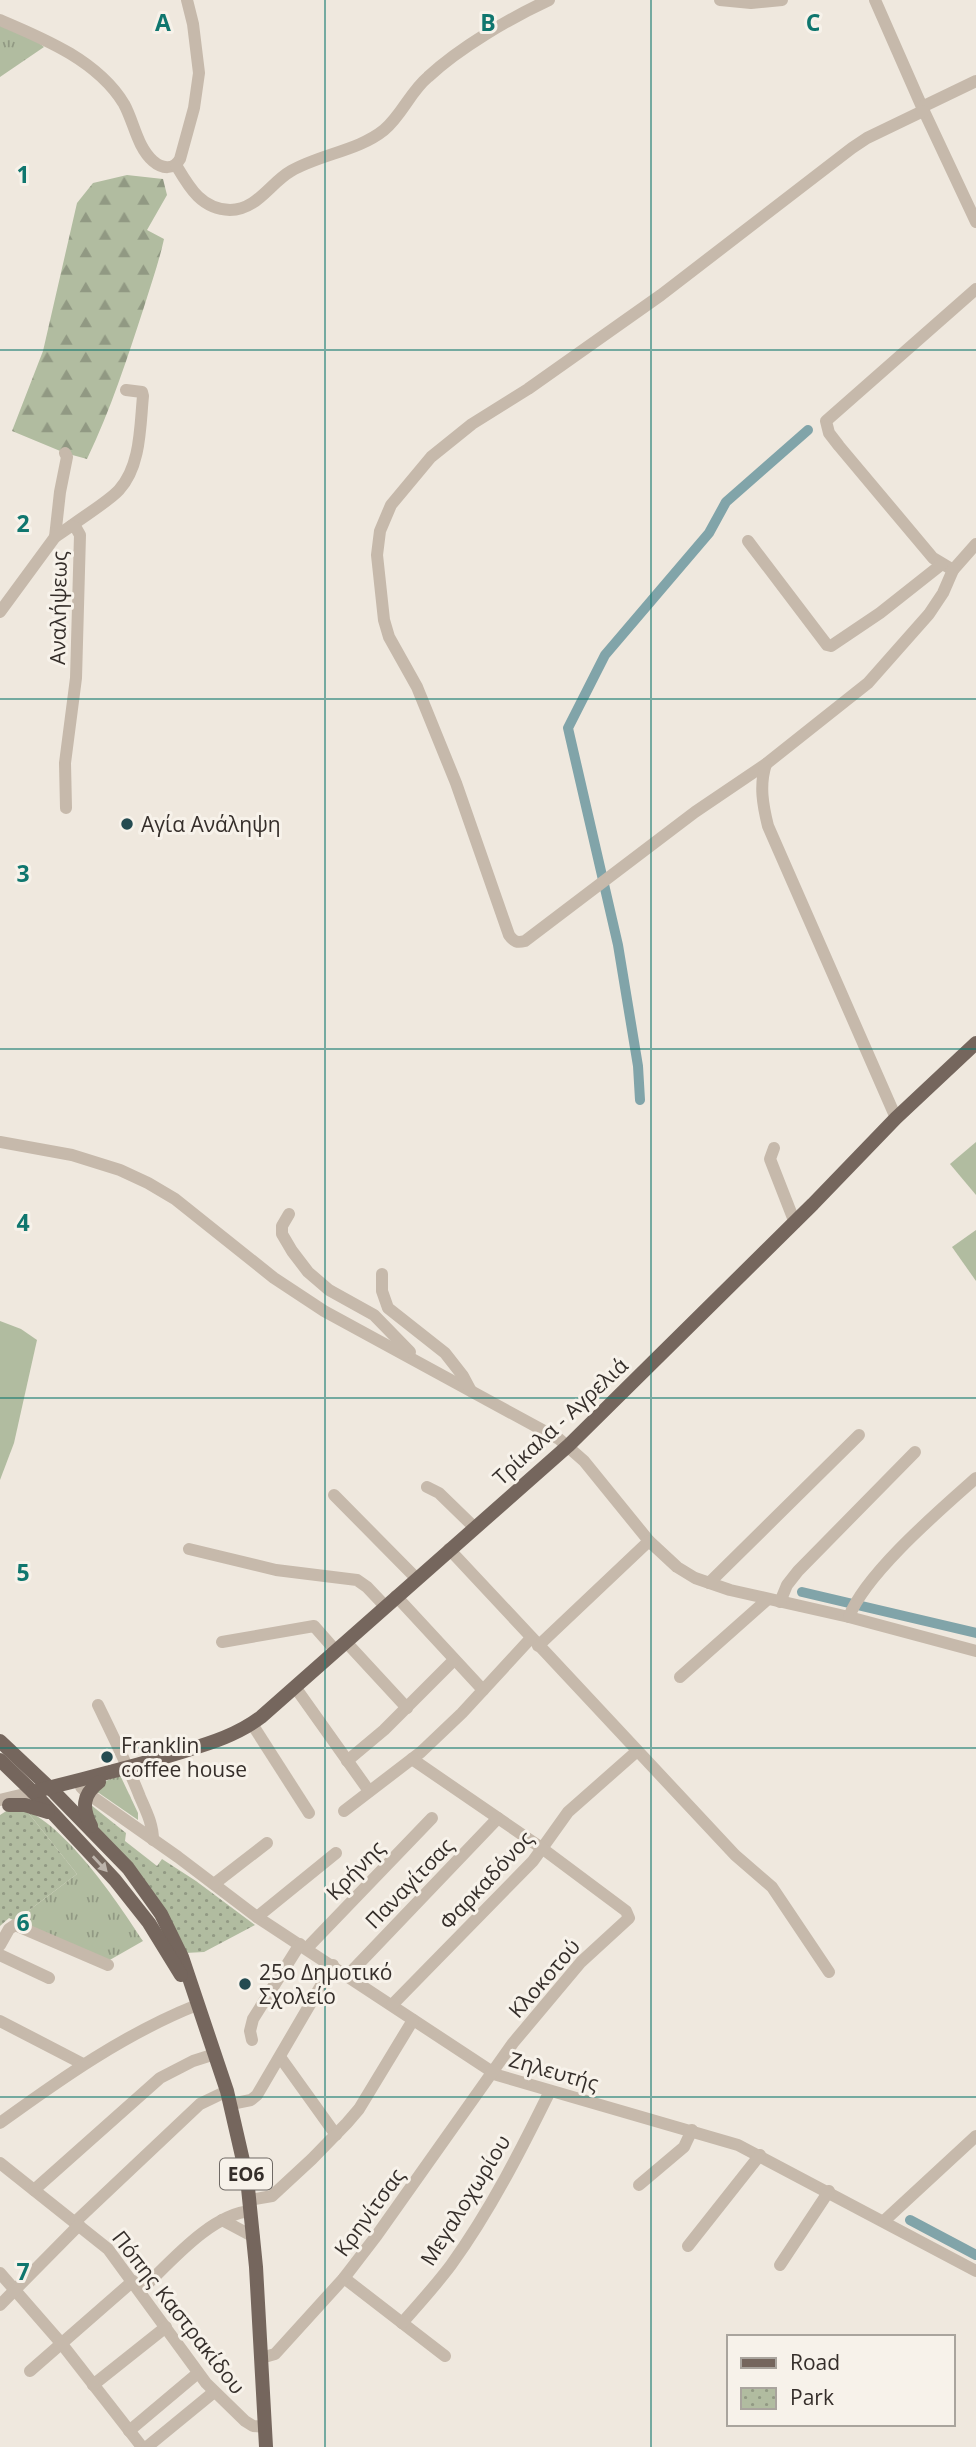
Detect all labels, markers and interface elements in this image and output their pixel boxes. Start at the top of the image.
text: A [155,6,171,38]
text: B [480,6,496,38]
text: C [806,6,820,38]
text: 1 [16,158,30,190]
text: 2 [16,507,30,539]
street label: Αναλήψεως [43,551,73,665]
place label: Αγία Ανάληψη [141,810,281,838]
marker: Αγία Ανάληψη [119,816,135,832]
text: 3 [16,857,30,889]
text: 4 [16,1206,30,1238]
street label: Τρίκαλα - Αγρελιά [487,1351,634,1491]
text: 5 [16,1556,30,1588]
place label: Franklin coffee house [121,1731,247,1783]
marker: Franklin coffee house [99,1749,115,1765]
street label: Φαρκαδόνος [433,1825,539,1935]
street label: Παναγίτσας [359,1832,459,1934]
street label: Κρήνης [320,1834,390,1906]
one-way arrow [91,1855,107,1872]
text: 6 [16,1906,30,1938]
street label: Κλοκοτού [502,1933,586,2023]
place label: 25ο Δημοτικό Σχολείο [259,1958,393,2010]
marker: 25ο Δημοτικό Σχολείο [237,1976,253,1992]
street label: Ζηλευτής [506,2045,602,2097]
street label: Μεγαλοχωρίου [414,2129,516,2271]
road number: ΕΟ6 [220,2158,272,2190]
street label: Κρηνίτσας [328,2162,410,2262]
street label: Πόπης Καστρακίδου [106,2225,252,2399]
text: 7 [16,2255,30,2287]
legend [727,2335,955,2426]
text: Road [790,2348,840,2376]
text: Park [790,2383,834,2411]

